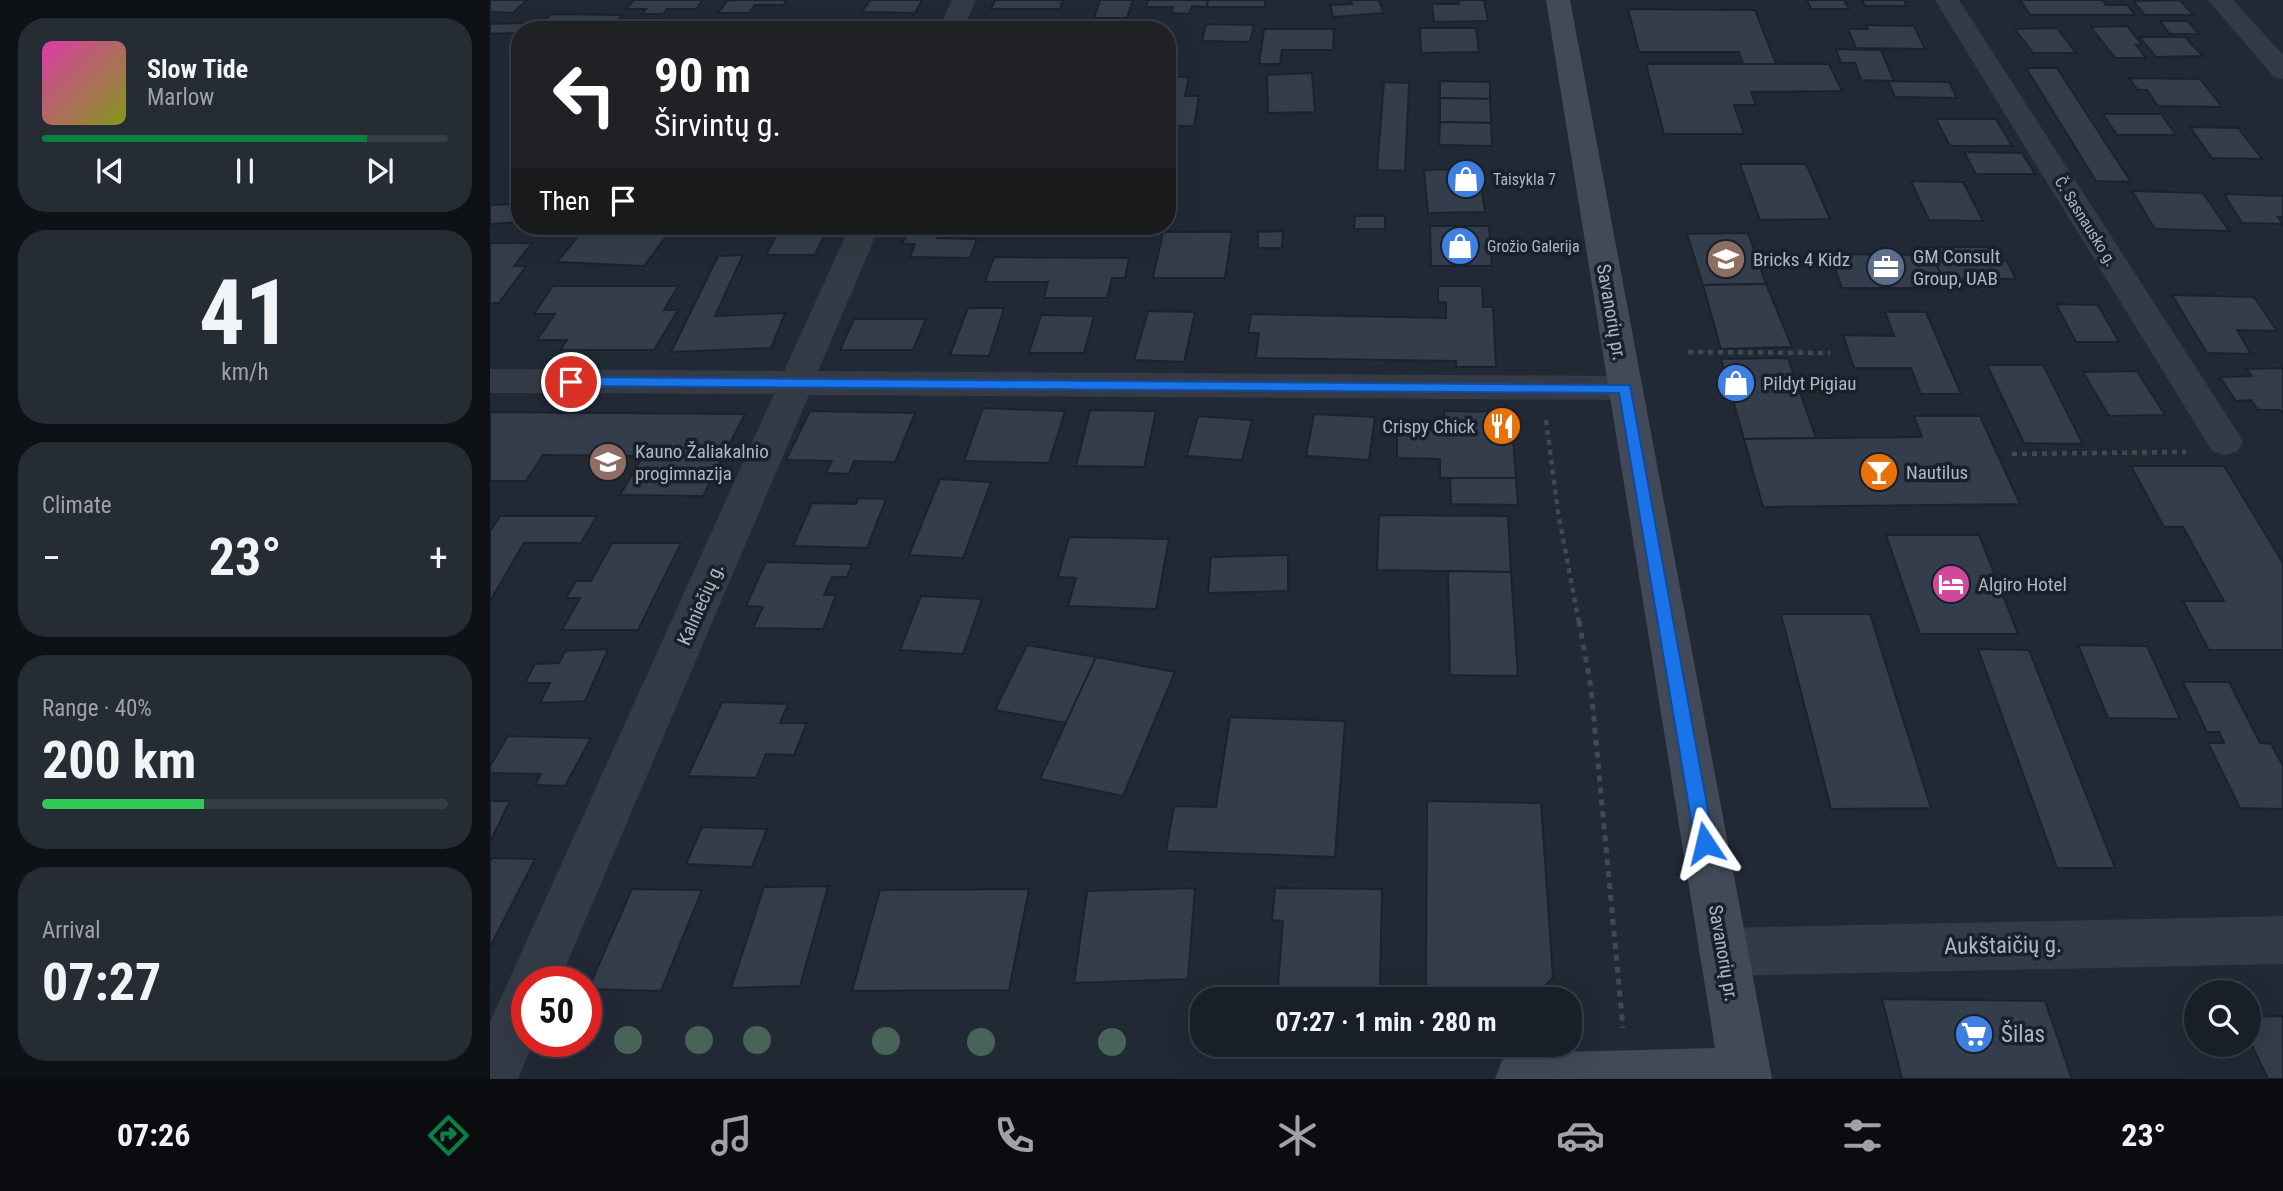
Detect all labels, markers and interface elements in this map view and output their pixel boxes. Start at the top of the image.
text: 90 m [654,47,751,104]
icon: left [539,49,630,140]
text: Slow Tide [147,54,248,84]
text: Marlow [147,84,214,111]
text: Širvintų g. [654,106,781,144]
icon: previous [91,152,129,190]
icon: pause [226,152,264,190]
icon: next [361,152,399,190]
shop icon: Taisykla 7 [1445,158,1487,200]
place label: Taisykla 7 [1493,170,1556,189]
street label: Č. Sasnausko g. [2051,173,2121,269]
icon: arrive [604,182,642,220]
text: Then [539,186,590,216]
shop icon: Grožio Galerija [1439,225,1481,267]
place label: Grožio Galerija [1487,237,1580,256]
school or university icon: Bricks 4 Kidz [1705,238,1747,280]
place label: GM Consult Group, UAB [1913,245,2000,290]
office icon: GM Consult Group, UAB [1865,246,1907,288]
place label: Bricks 4 Kidz [1753,248,1850,271]
text: 41 [199,260,291,366]
street label: Savanorių pr. [1592,262,1631,362]
pin [541,352,601,412]
text: km/h [221,359,269,386]
shop icon: Pildyt Pigiau [1715,362,1757,404]
icon: arrive [552,363,590,401]
place label: Pildyt Pigiau [1763,372,1856,395]
restaurant icon: Crispy Chick [1481,405,1523,447]
place label: Crispy Chick [1382,415,1475,438]
place label: Kauno Žaliakalnio progimnazija [635,440,769,485]
school or university icon: Kauno Žaliakalnio progimnazija [587,441,629,483]
bar icon: Nautilus [1858,451,1900,493]
place label: Nautilus [1906,461,1968,484]
text: Climate [42,492,112,519]
text: 23° [209,527,281,588]
text: − [42,536,61,580]
text: + [429,536,448,580]
street label: Kalniečių g. [672,560,729,649]
hotel icon: Algiro Hotel [1930,563,1972,605]
place label: Algiro Hotel [1978,573,2067,596]
text: Range · 40% [42,695,152,722]
text: 200 km [42,730,196,791]
position arrow [1668,806,1742,880]
street label: Savanorių pr. [1704,903,1743,1003]
text: Arrival [42,917,101,944]
street label: Aukštaičių g. [1944,931,2062,960]
text: 07:27 [42,952,161,1013]
speed limit sign: 50 [511,966,602,1057]
map controls [2184,980,2261,1057]
button: search [2184,980,2261,1057]
text: 07:27 · 1 min · 280 m [1276,1007,1496,1037]
supermarket icon: Šilas [1953,1013,1995,1055]
place label: Šilas [2001,1020,2045,1048]
icon: directions [424,1111,473,1160]
icon: music [707,1111,756,1160]
icon: phone [990,1111,1039,1160]
icon: climate [1273,1111,1322,1160]
icon: car [1556,1111,1605,1160]
icon: filters [1838,1111,1887,1160]
text: 07:26 [117,1116,190,1154]
text: 23° [2121,1116,2166,1154]

